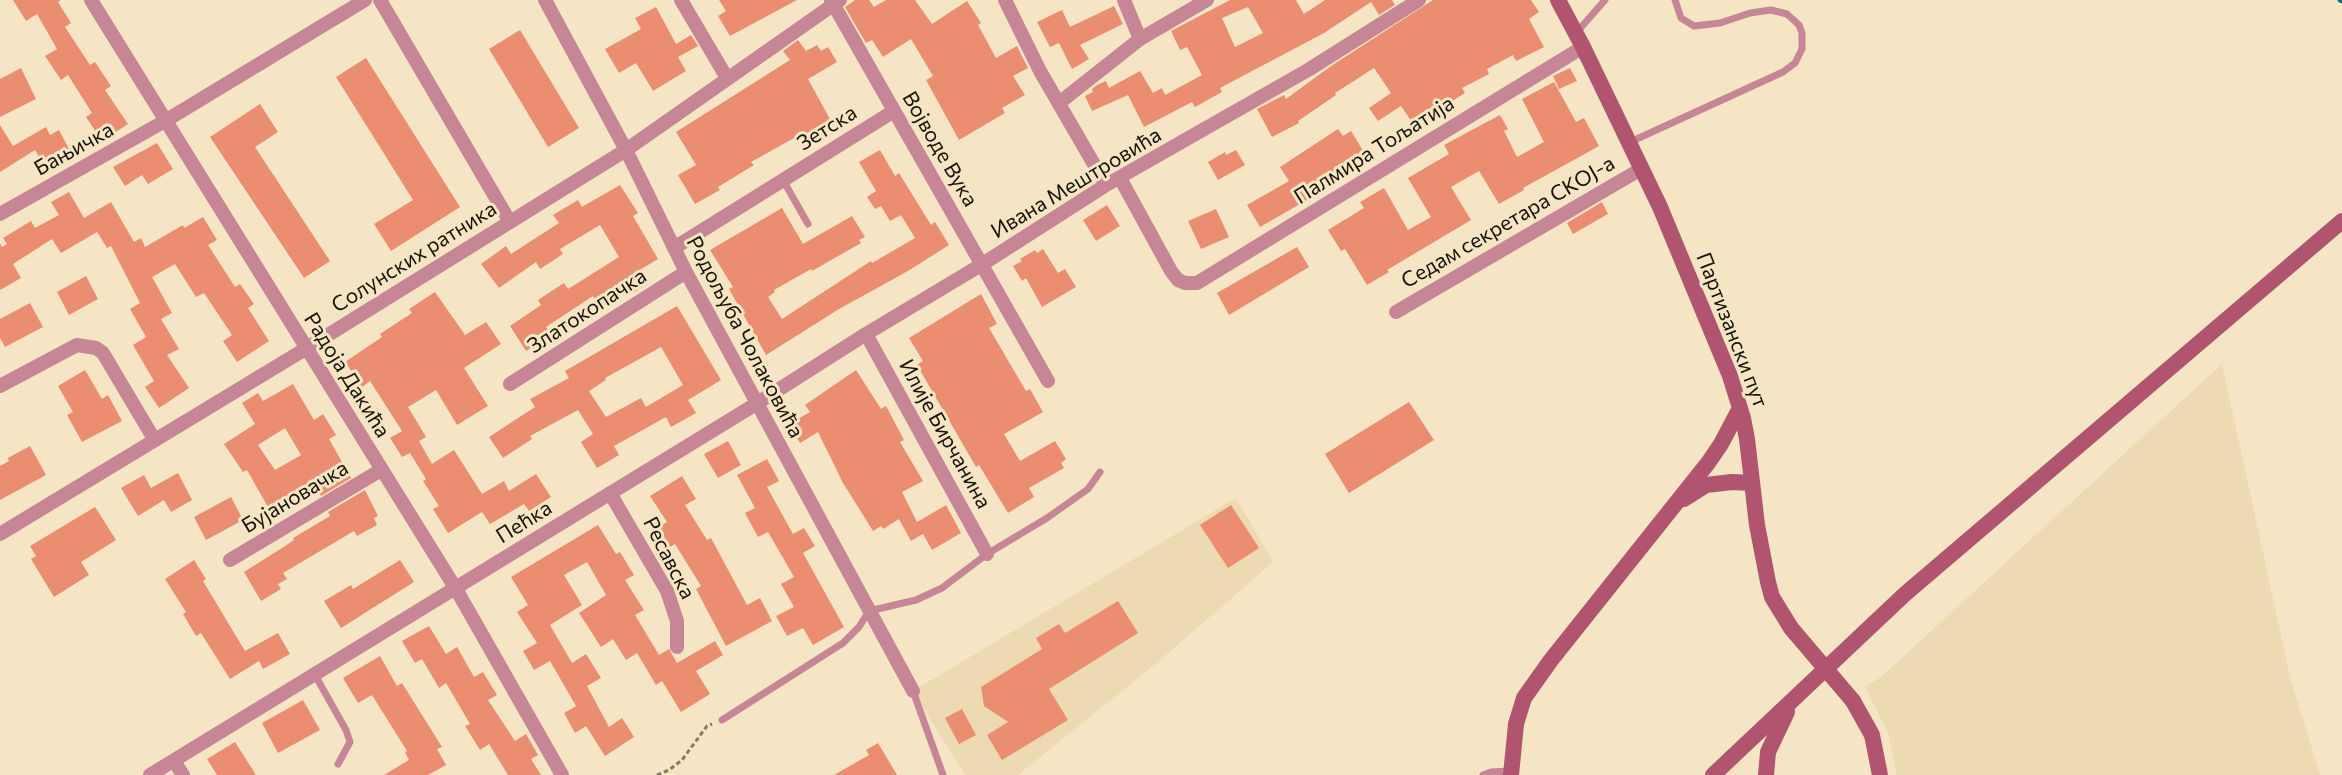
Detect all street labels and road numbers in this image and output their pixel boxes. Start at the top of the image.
street label: Војводе Вука [897,87,983,211]
street label: Палмира Тољатија [1289,91,1459,209]
street label: Зетска [793,100,861,156]
street label: Бањичка [30,117,118,181]
street label: Ивана Мештровића [986,122,1166,244]
street label: Седам секретара СКОЈ-а [1397,150,1619,294]
street label: Солунских ратника [327,196,501,318]
street label: Родољуба Чолаковића [681,232,809,442]
street label: Партизански пут [1691,249,1773,411]
street label: Златокопачка [523,263,651,359]
street label: Радоја Дакића [299,308,395,442]
street label: Илије Бирчанина [894,355,996,513]
street label: Бујановачка [237,455,353,539]
street label: Пећка [491,495,557,549]
street label: Ресавска [638,513,700,603]

